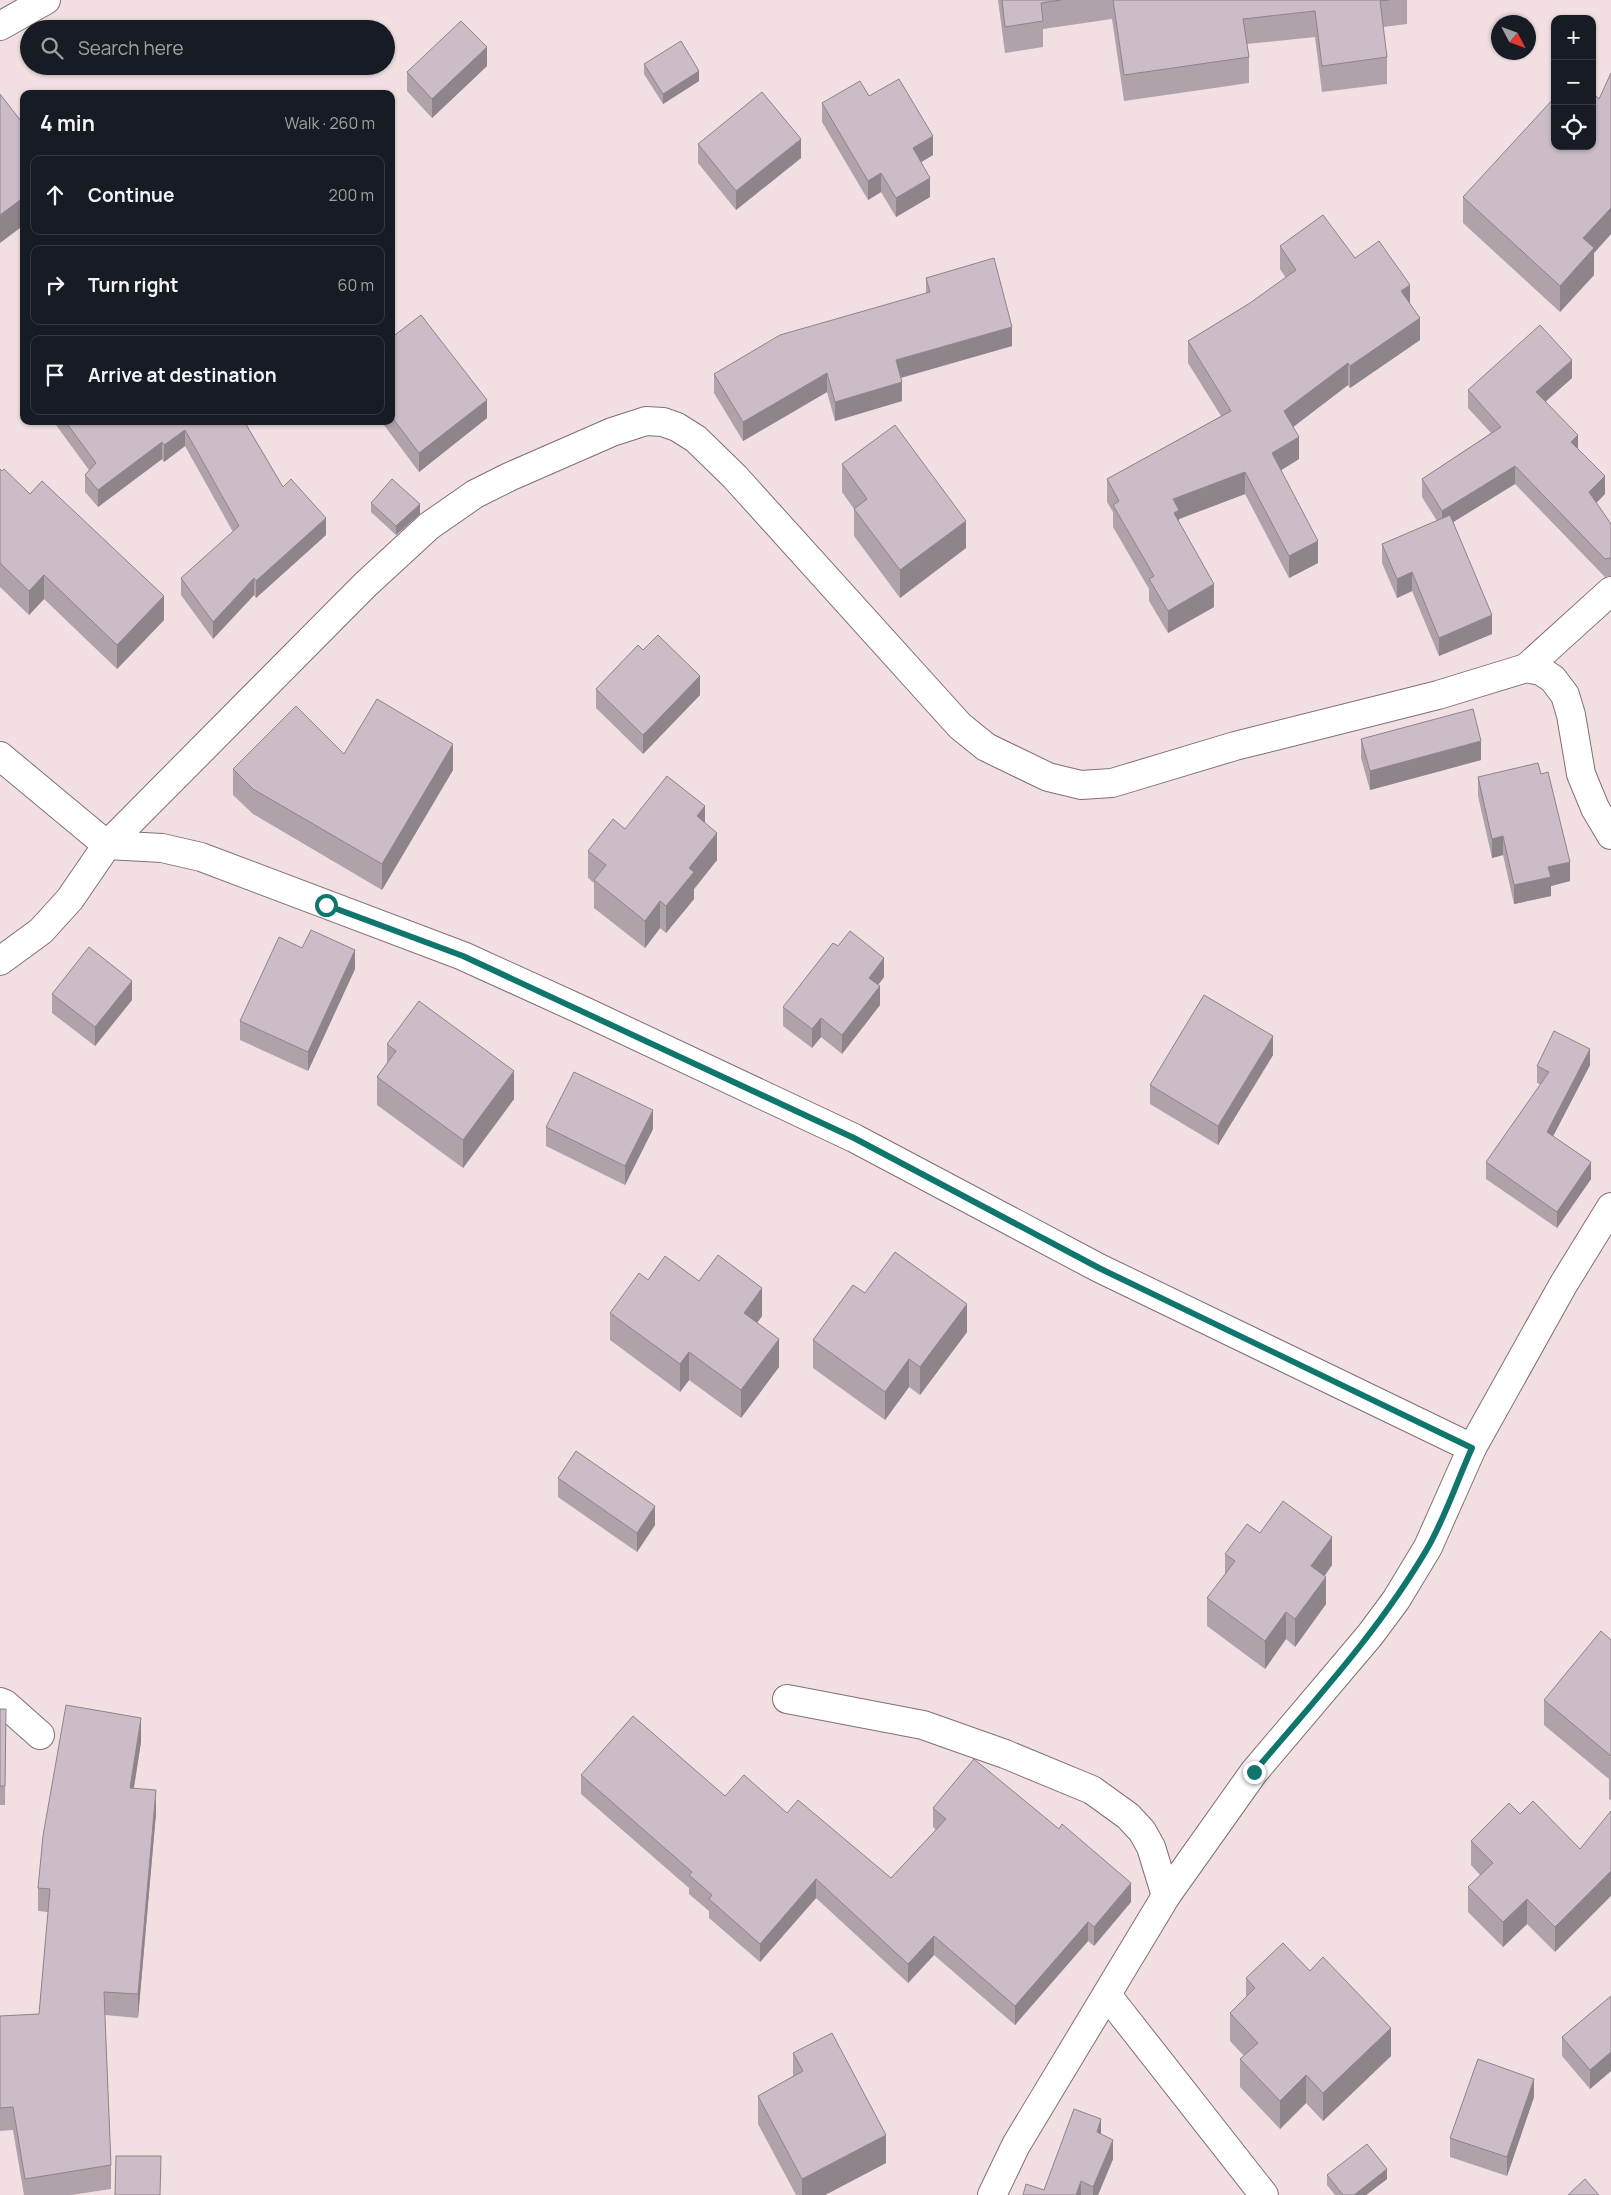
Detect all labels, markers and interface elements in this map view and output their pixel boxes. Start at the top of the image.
north arrow [1491,15,1536,60]
map controls [1551,15,1596,150]
button: + [1551,15,1596,60]
search box [20,20,395,75]
icon: search [38,34,66,62]
text: Search here [78,35,184,61]
button: − [1551,60,1596,105]
button: locate [1551,105,1596,150]
text: 4 min [40,109,95,137]
text: Walk · 260 m [285,112,375,134]
icon: ahead [41,181,69,209]
text: Continue [88,182,174,208]
text: 200 m [329,184,374,206]
icon: right [41,271,69,299]
text: Turn right [88,272,178,298]
text: 60 m [338,274,374,296]
icon: arrive [41,361,69,389]
text: Arrive at destination [88,362,277,388]
route start [315,894,338,917]
route end [1243,1761,1266,1784]

